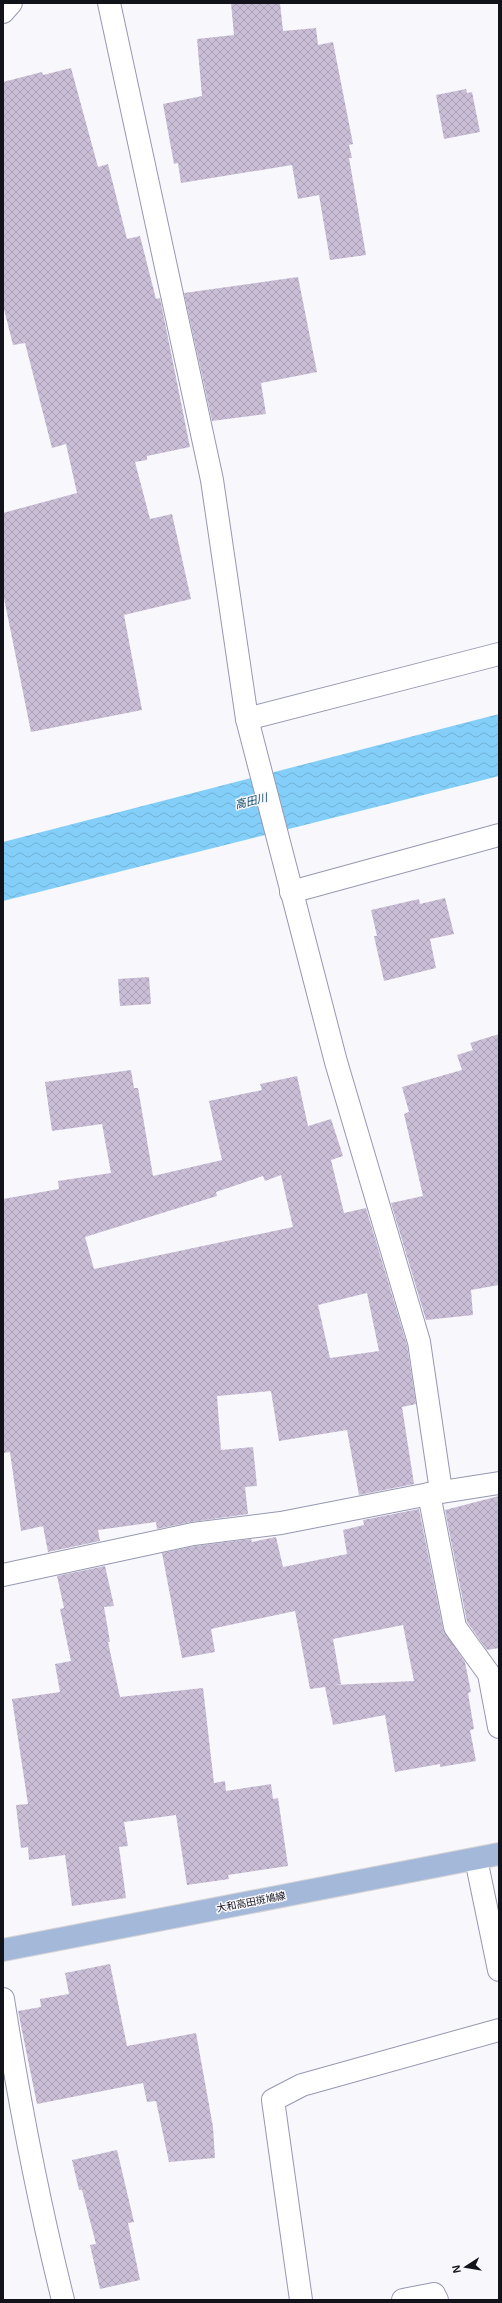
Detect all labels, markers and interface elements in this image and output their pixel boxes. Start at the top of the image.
water label: 高田川 [234,791,269,811]
street label: 大和高田斑鳩線 [216,1890,286,1914]
north arrow [446,2247,486,2287]
text: N [450,2264,463,2274]

